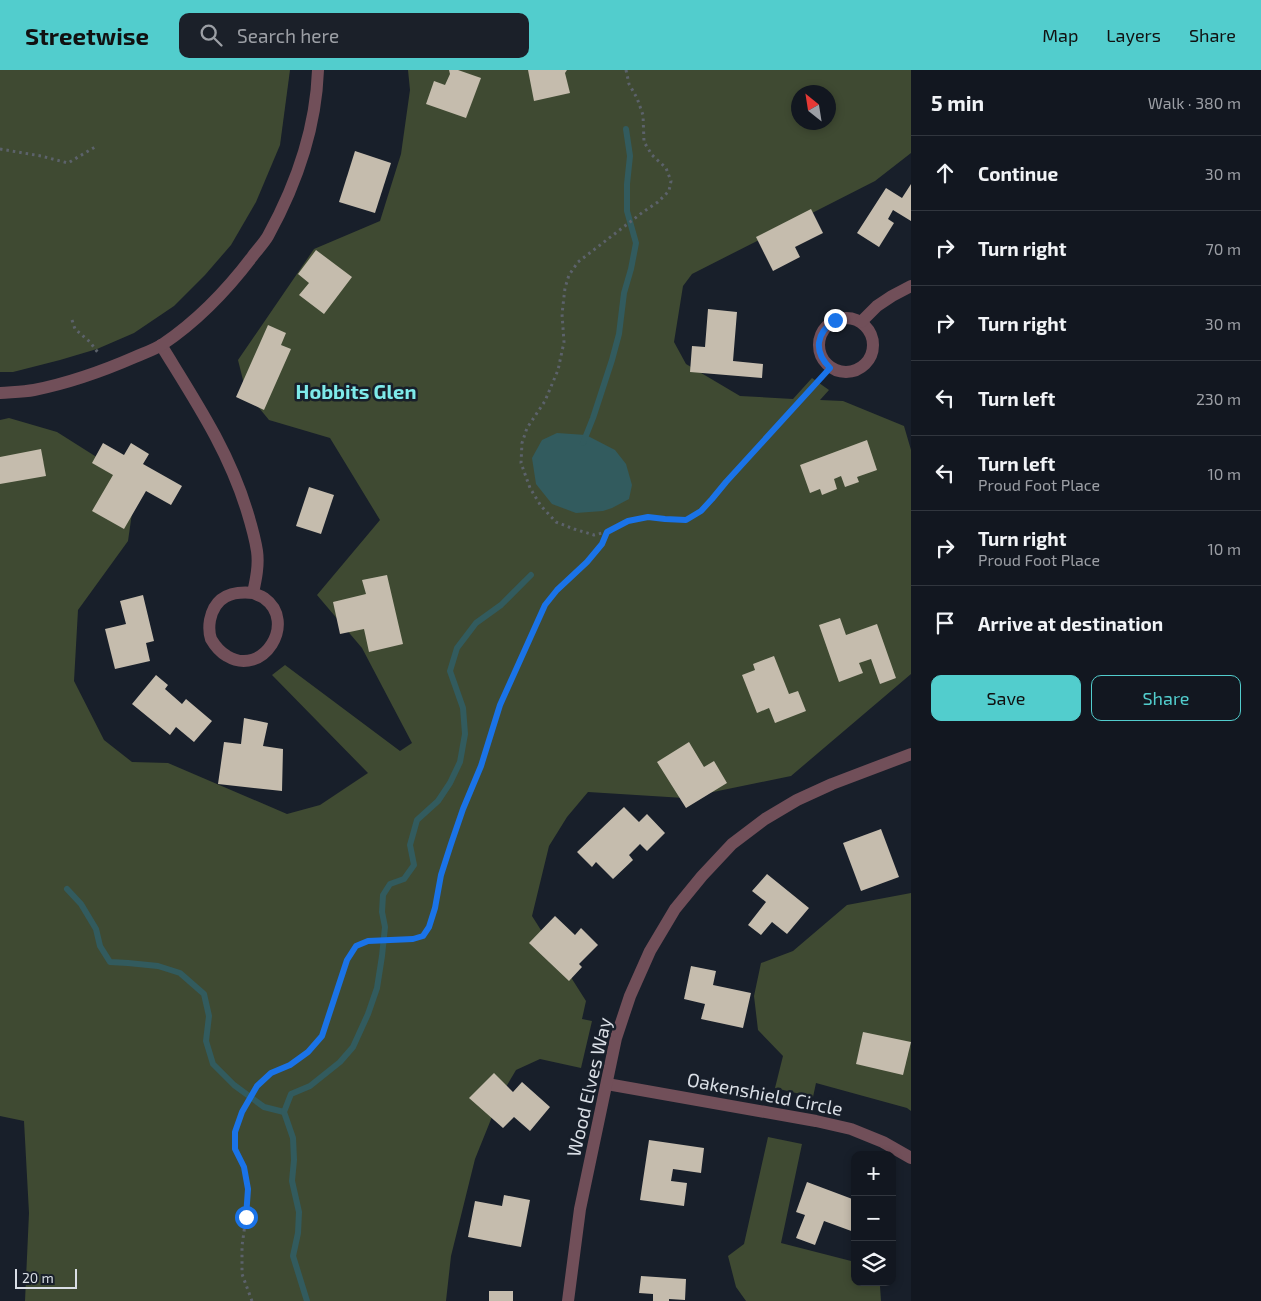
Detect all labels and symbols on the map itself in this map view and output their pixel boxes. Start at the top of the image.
north arrow [791,85,836,130]
route end [824,309,847,332]
district label: Hobbits Glen [296,379,416,403]
street label: Wood Elves Way [561,1015,616,1159]
street label: Oakenshield Circle [685,1067,845,1120]
route start [235,1206,258,1229]
scale bar [15,1266,78,1289]

